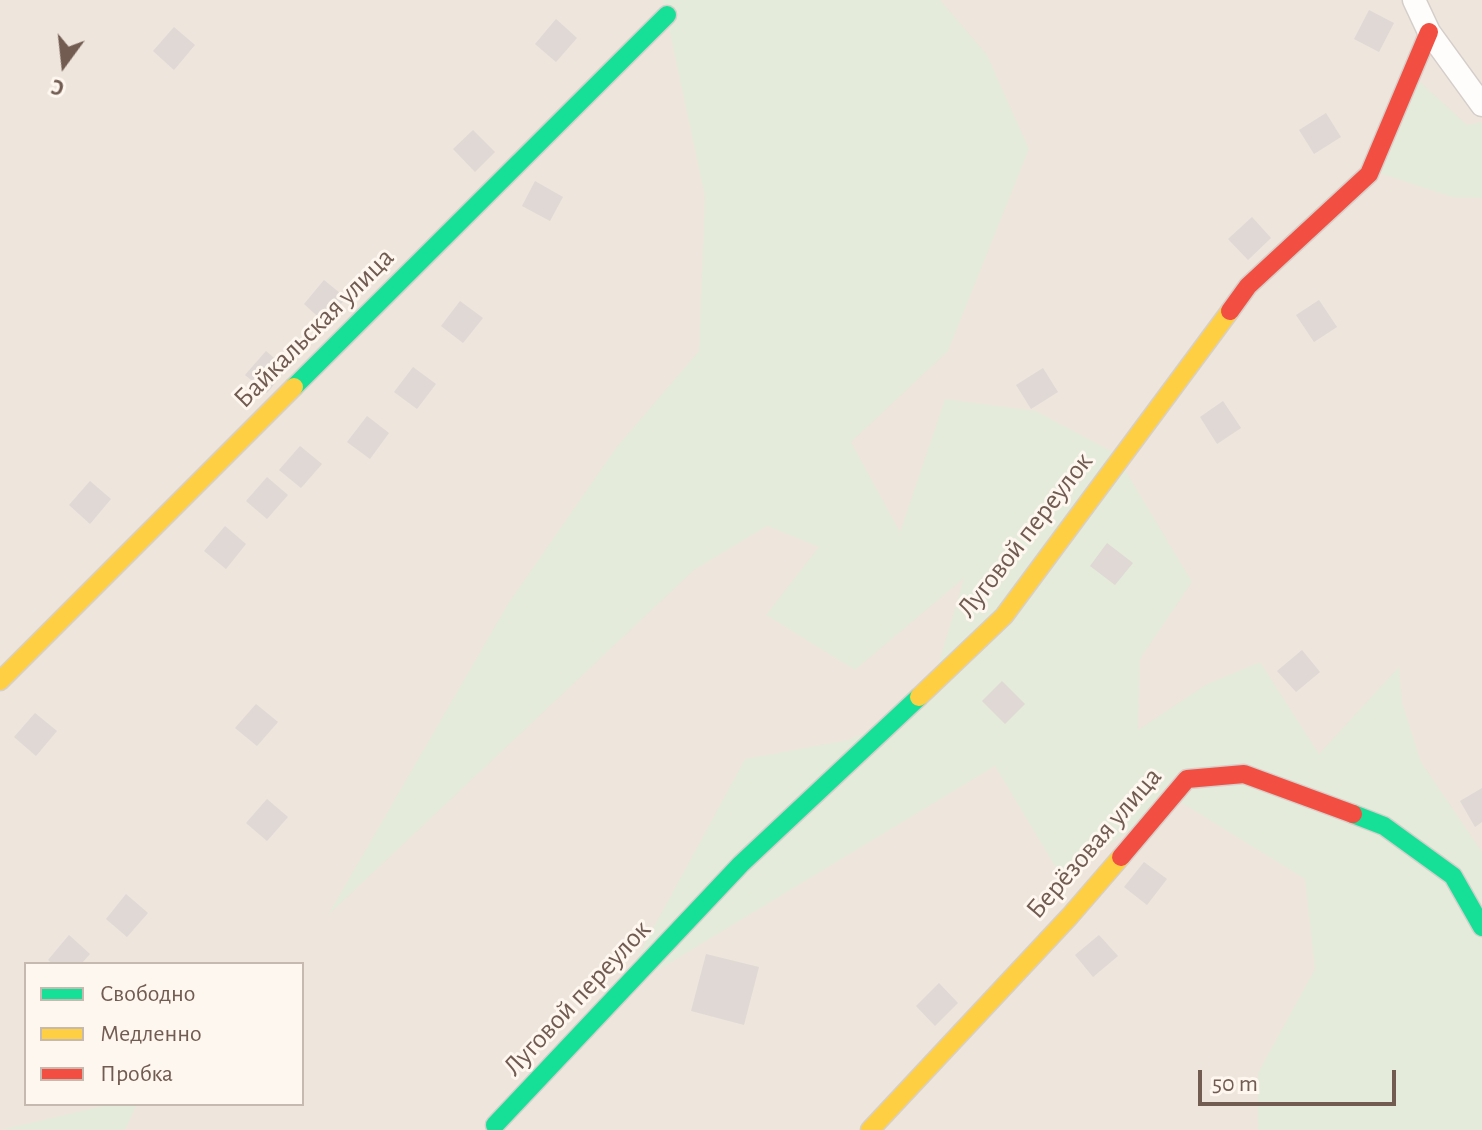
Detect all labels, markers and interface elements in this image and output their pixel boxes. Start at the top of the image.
north arrow [24,24,104,104]
text: С [49,75,67,99]
street label: Байкальская улица [227,241,401,415]
street label: Луговой переулок [950,445,1100,625]
street label: Берёзовая улица [1019,760,1169,926]
street label: Луговой переулок [496,913,658,1083]
legend [24,962,304,1106]
text: Свободно [100,982,195,1006]
text: Медленно [100,1022,202,1046]
scale bar [1202,1054,1400,1104]
text: Пробка [100,1062,173,1086]
text: 50 m [1212,1072,1258,1096]

